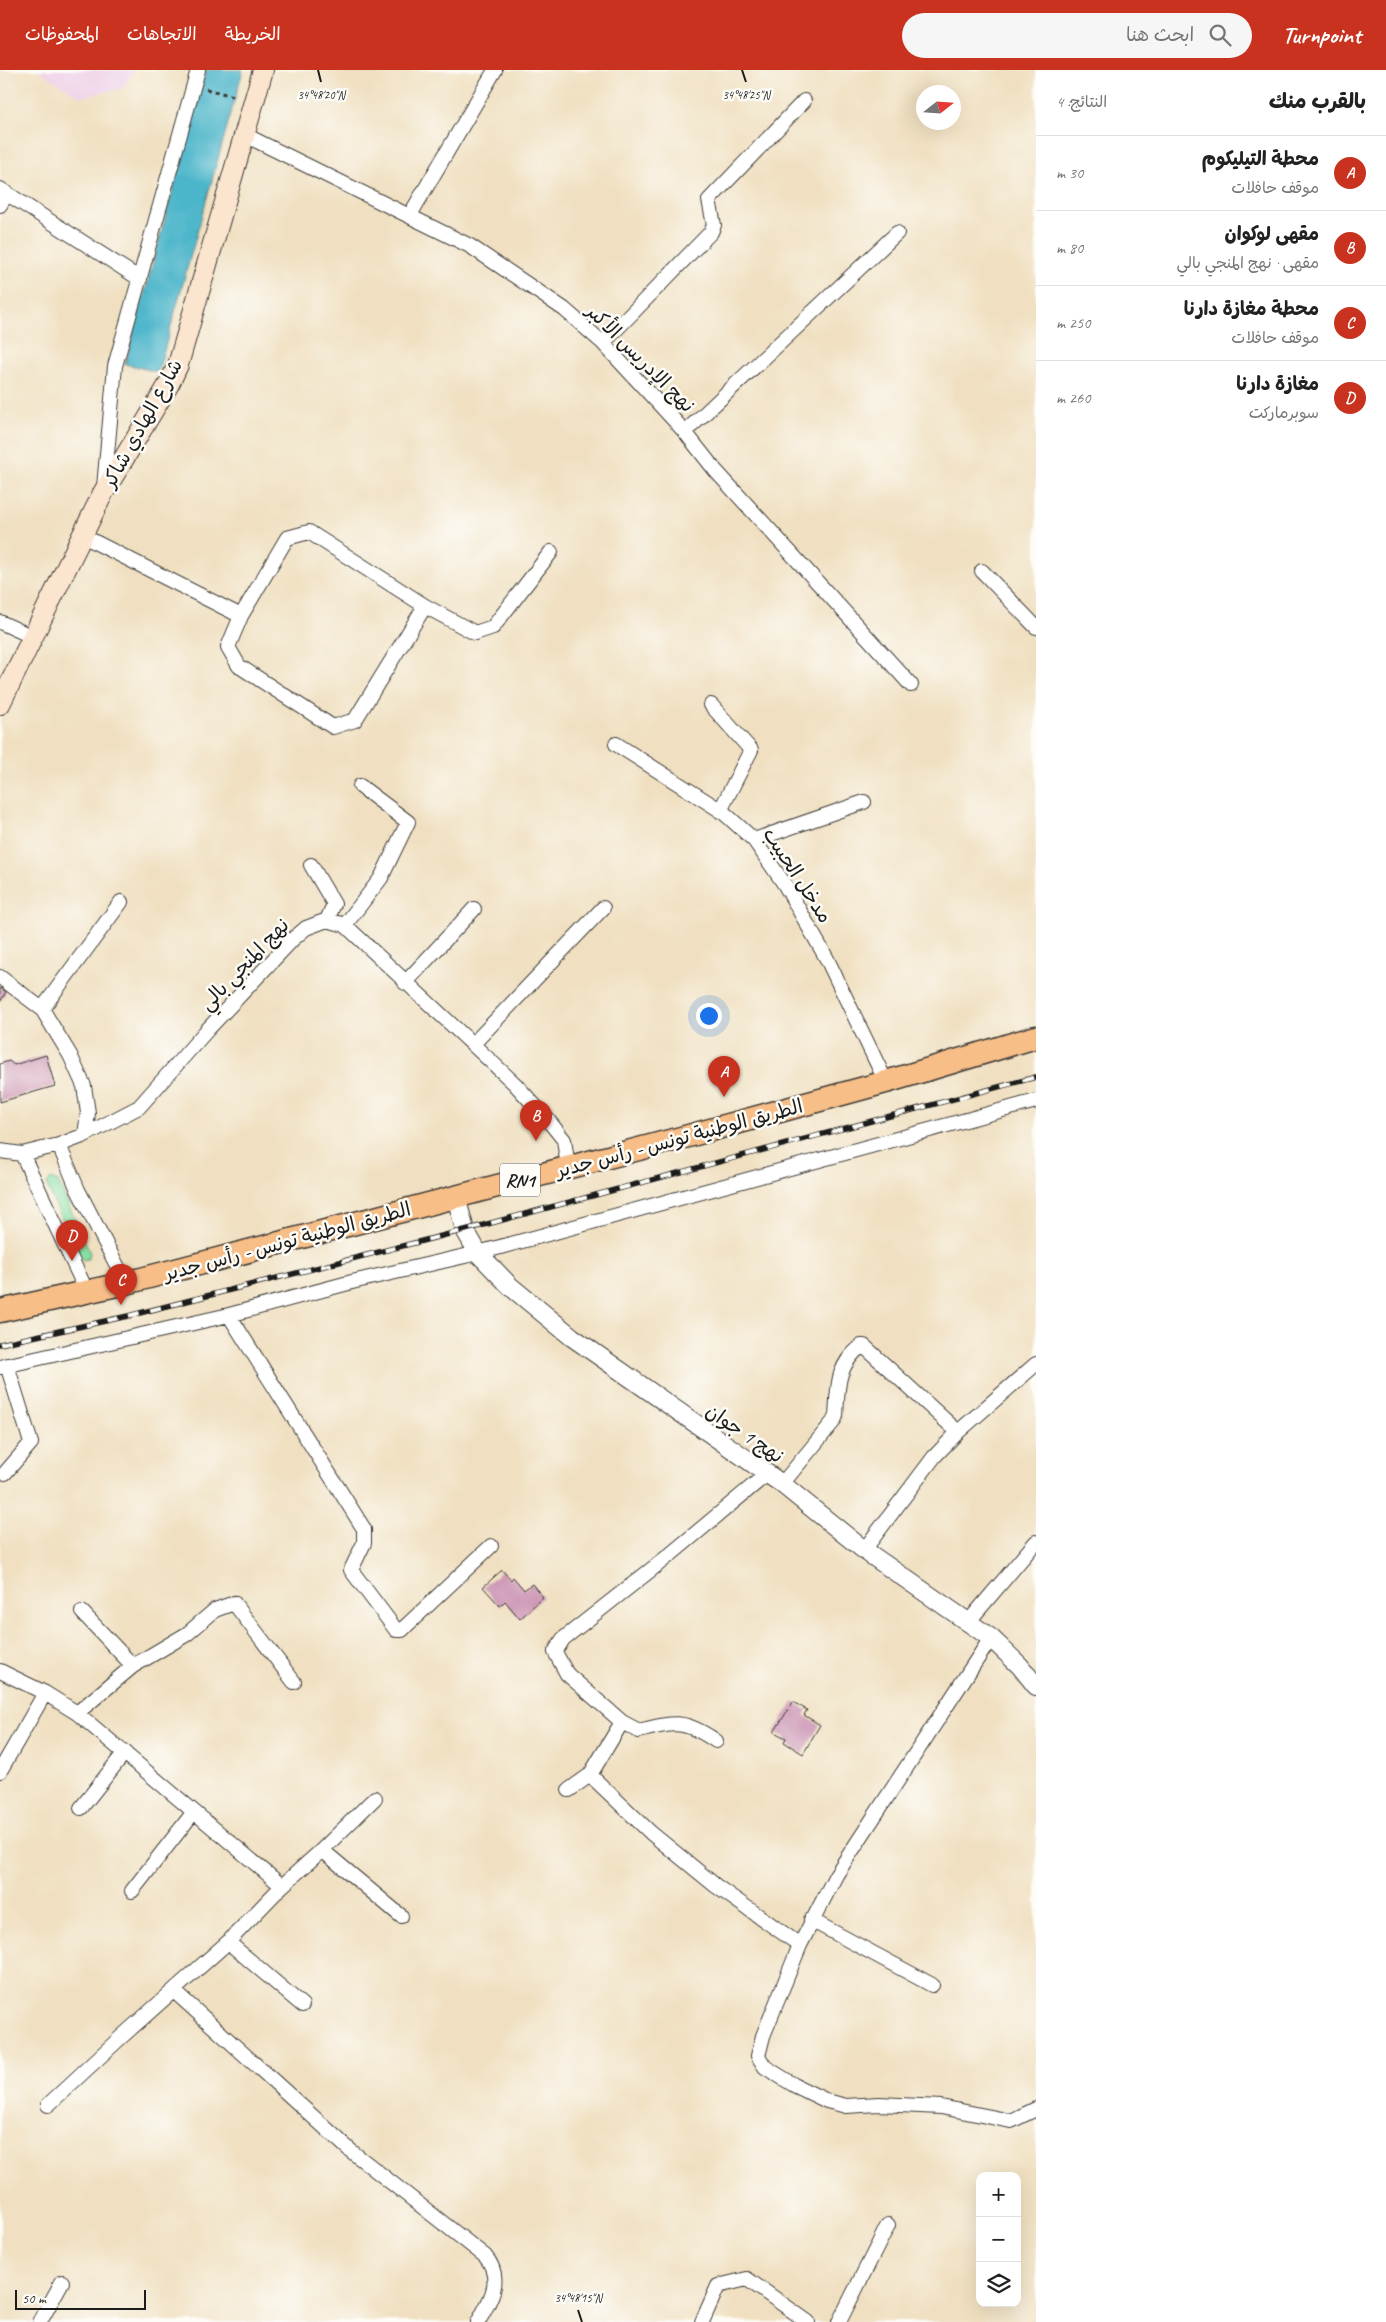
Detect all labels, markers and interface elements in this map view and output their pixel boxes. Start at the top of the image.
search box [902,13,1252,58]
text: Turnpoint [1282,20,1361,50]
icon: search [1206,21,1234,49]
text: المحفوظات [25,23,99,45]
text: الاتجاهات [127,23,197,45]
text: الخريطة [225,23,281,45]
text: ابحث هنا [1126,23,1194,47]
north arrow [916,85,961,130]
text: 34°48'20"N [297,87,346,103]
text: 34°48'25"N [722,87,771,103]
text: بالقرب منك [1269,88,1366,114]
text: النتائج: 4 [1056,92,1107,112]
text: محطة التيليكوم [1202,147,1319,171]
text: 30 m [1056,163,1083,183]
text: A [1346,163,1354,183]
text: موقف حافلات [1231,178,1319,198]
text: مقهى لوكوان [1224,222,1319,246]
text: 80 m [1056,238,1083,258]
text: B [1346,238,1354,258]
text: مقهى · نهج المنجي بالي [1176,253,1319,273]
street label: نهج الإدريس الأكبر [579,297,701,419]
text: محطة مغازة دارنا [1184,297,1319,321]
text: 250 m [1056,313,1090,333]
text: C [1346,313,1354,333]
text: موقف حافلات [1231,328,1319,348]
street label: شارع الهادي شاكر [96,355,190,494]
text: مغازة دارنا [1236,372,1319,396]
text: 260 m [1056,388,1090,408]
text: D [1345,388,1355,408]
text: سوبرماركت [1249,403,1319,423]
street label: مدخل الحبيب [757,823,838,928]
street label: نهج المنجي بالي [194,913,298,1019]
your location [696,1003,722,1029]
pin: A [708,1056,740,1097]
street label: الطريق الوطنية تونس - رأس جدير [551,1093,805,1184]
pin: B [520,1100,552,1141]
road number: RN1 [500,1164,540,1196]
street label: الطريق الوطنية تونس - رأس جدير [159,1196,413,1287]
pin: D [56,1220,88,1261]
pin: C [105,1264,137,1305]
street label: نهج 1 جوان [700,1398,789,1469]
map controls [976,2172,1021,2307]
button: + [976,2172,1021,2217]
button: − [976,2217,1021,2262]
button: layers [976,2262,1021,2307]
scale bar [15,2287,146,2310]
text: 50 m [22,2290,46,2307]
text: 34°48'15"N [554,2290,603,2306]

